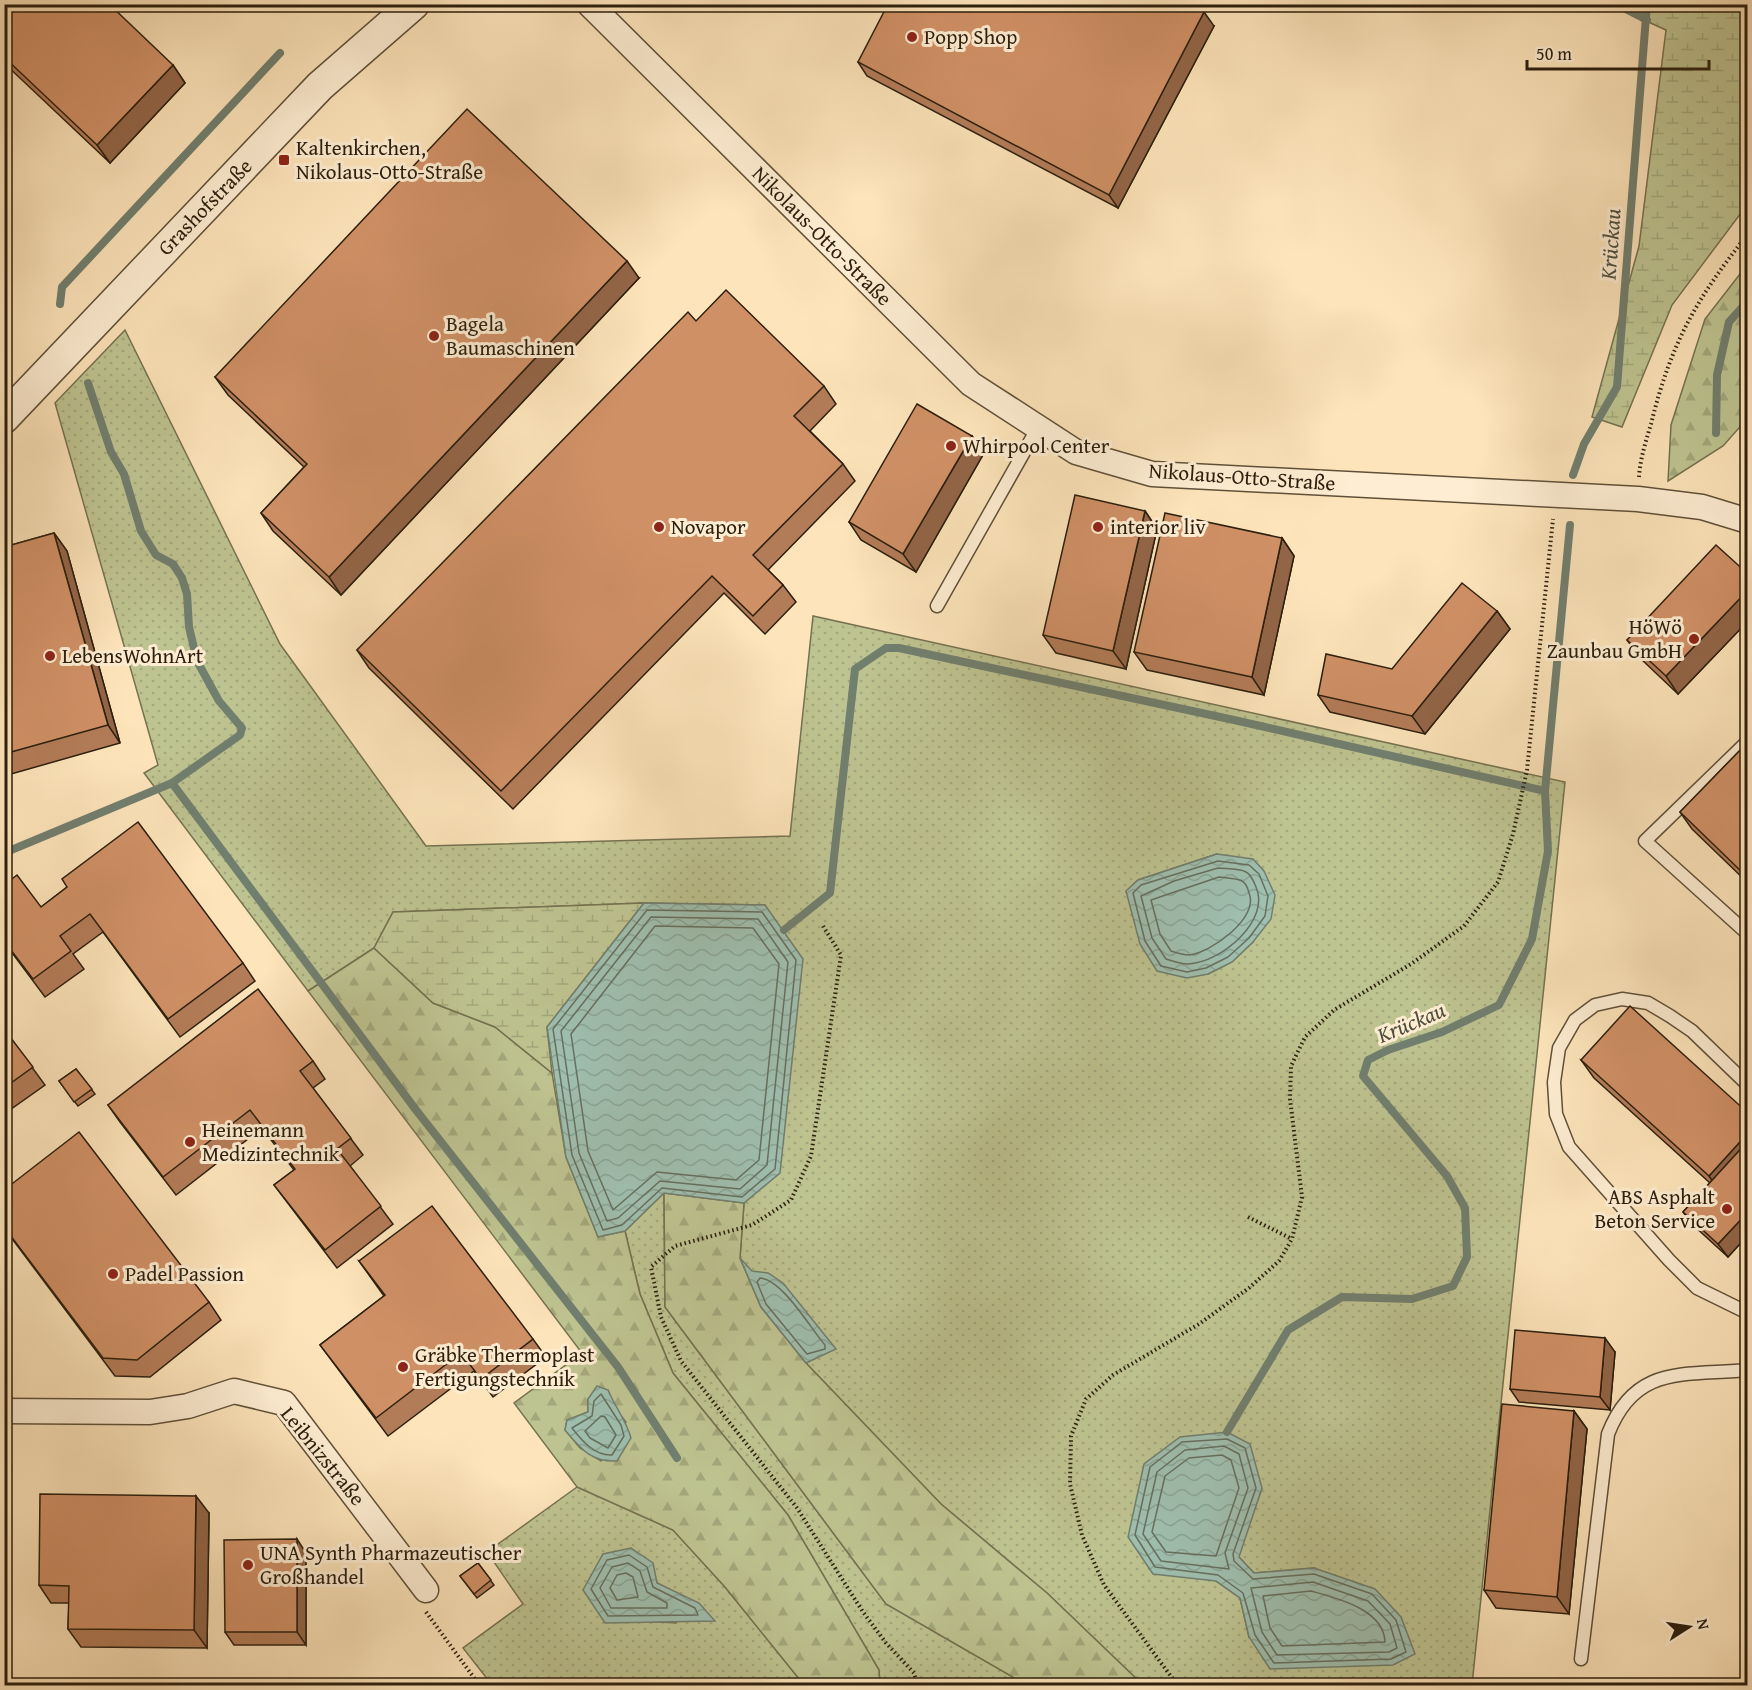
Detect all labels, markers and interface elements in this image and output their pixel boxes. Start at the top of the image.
place label: Popp Shop [924,21,1017,52]
marker: Popp Shop [905,30,919,44]
scale bar [1527,33,1708,71]
text: 50 m [1536,40,1572,67]
place label: Kaltenkirchen, Nikolaus-Otto-Straße [296,132,483,187]
street label: Grashofstraße [150,151,259,262]
marker: Kaltenkirchen, Nikolaus-Otto-Straße [277,153,291,167]
street label: Nikolaus-Otto-Straße [745,159,900,313]
water label: Krückau [1591,207,1628,282]
place label: Bagela Baumaschinen [446,308,575,363]
marker: Bagela Baumaschinen [427,329,441,343]
place label: Whirpool Center [963,430,1110,461]
marker: Whirpool Center [944,439,958,453]
street label: Nikolaus-Otto-Straße [1148,455,1337,498]
place label: Novapor [671,511,746,542]
place label: interior liv [1110,511,1206,542]
marker: Novapor [652,520,666,534]
marker: interior liv [1091,520,1105,534]
place label: HöWö Zaunbau GmbH [1547,611,1682,666]
marker: HöWö Zaunbau GmbH [1687,632,1701,646]
place label: LebensWohnArt [62,640,204,671]
marker: LebensWohnArt [43,649,57,663]
water label: Krückau [1371,993,1450,1051]
place label: Heinemann Medizintechnik [202,1114,340,1169]
marker: Heinemann Medizintechnik [183,1135,197,1149]
place label: ABS Asphalt Beton Service [1594,1181,1716,1236]
marker: ABS Asphalt Beton Service [1720,1202,1734,1216]
place label: Padel Passion [125,1258,244,1289]
marker: Padel Passion [106,1267,120,1281]
place label: Gräbke Thermoplast Fertigungstechnik [415,1339,595,1394]
marker: Gräbke Thermoplast Fertigungstechnik [396,1360,410,1374]
street label: Leibnizstraße [274,1399,373,1512]
place label: UNA Synth Pharmazeutischer Großhandel [260,1537,522,1592]
marker: UNA Synth Pharmazeutischer Großhandel [241,1558,255,1572]
north arrow [1659,1597,1719,1657]
text: N [1691,1616,1717,1632]

